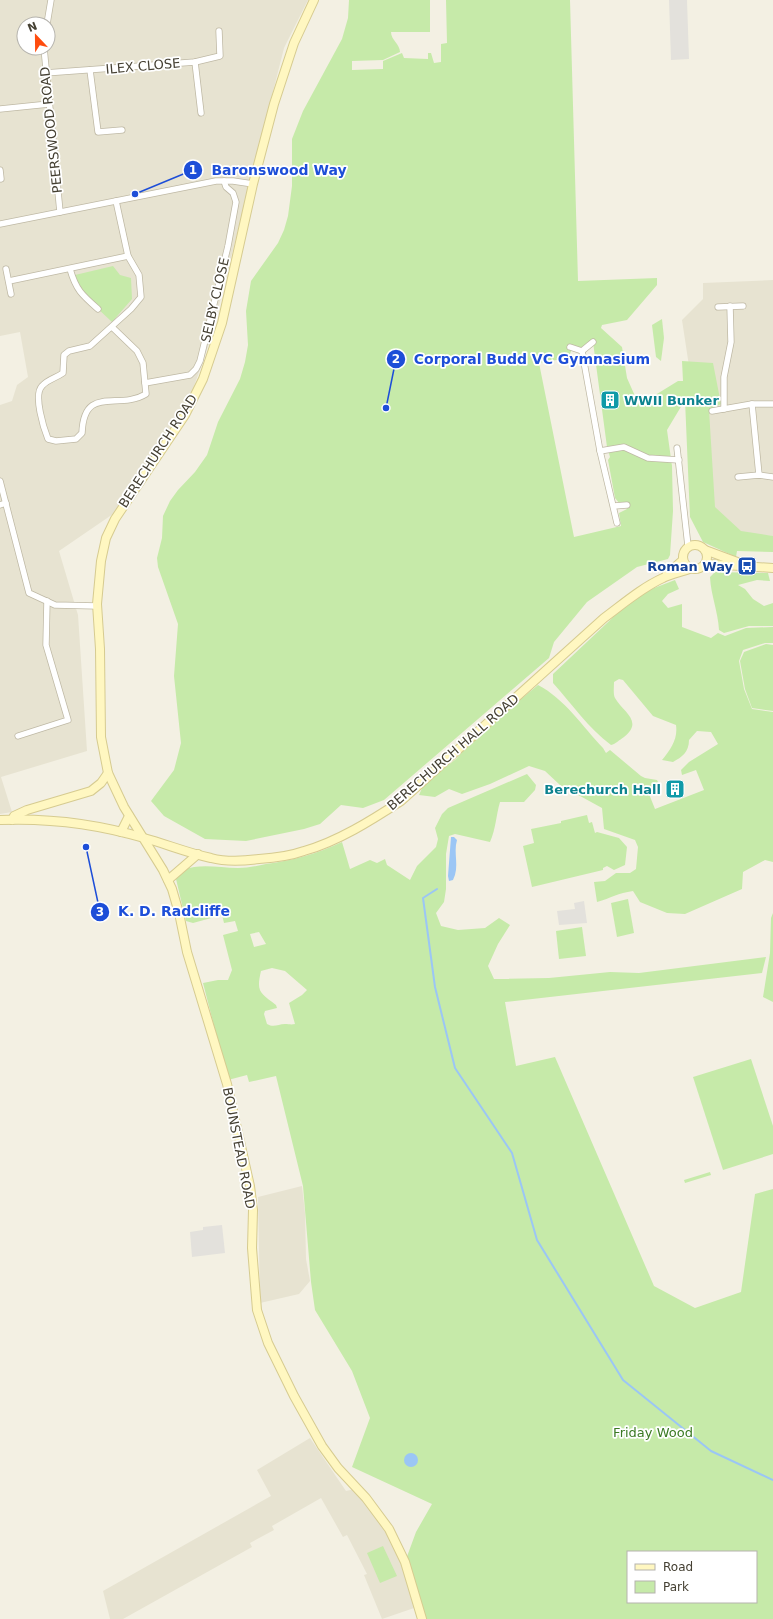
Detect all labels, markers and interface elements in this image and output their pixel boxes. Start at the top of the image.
north arrow [16,16,56,56]
text: N [26,19,39,35]
street label: ILEX CLOSE [105,55,181,77]
street label: PEERSWOOD ROAD [37,66,65,194]
callout: Baronswood Way [183,157,354,183]
text: Baronswood Way [211,162,347,178]
text: 1 [189,163,197,177]
street label: SELBY CLOSE [198,256,232,344]
callout: Corporal Budd VC Gymnasium [386,346,658,372]
text: Corporal Budd VC Gymnasium [414,351,650,367]
text: 2 [392,352,400,366]
building icon: WWII Bunker [599,389,621,411]
street label: BERECHURCH ROAD [116,392,200,510]
place label: WWII Bunker [624,393,719,408]
bus stop icon: Roman Way [736,555,758,577]
place label: Roman Way [647,559,734,574]
street label: BERECHURCH HALL ROAD [384,691,522,813]
building icon: Berechurch Hall [664,778,686,800]
place label: Berechurch Hall [544,782,661,797]
callout: K. D. Radcliffe [90,899,238,925]
text: K. D. Radcliffe [118,903,230,919]
text: 3 [96,905,104,919]
street label: BOUNSTEAD ROAD [220,1086,258,1210]
park label: Friday Wood [613,1425,693,1440]
legend [627,1551,757,1603]
text: Road [663,1560,693,1574]
text: Park [663,1580,689,1594]

